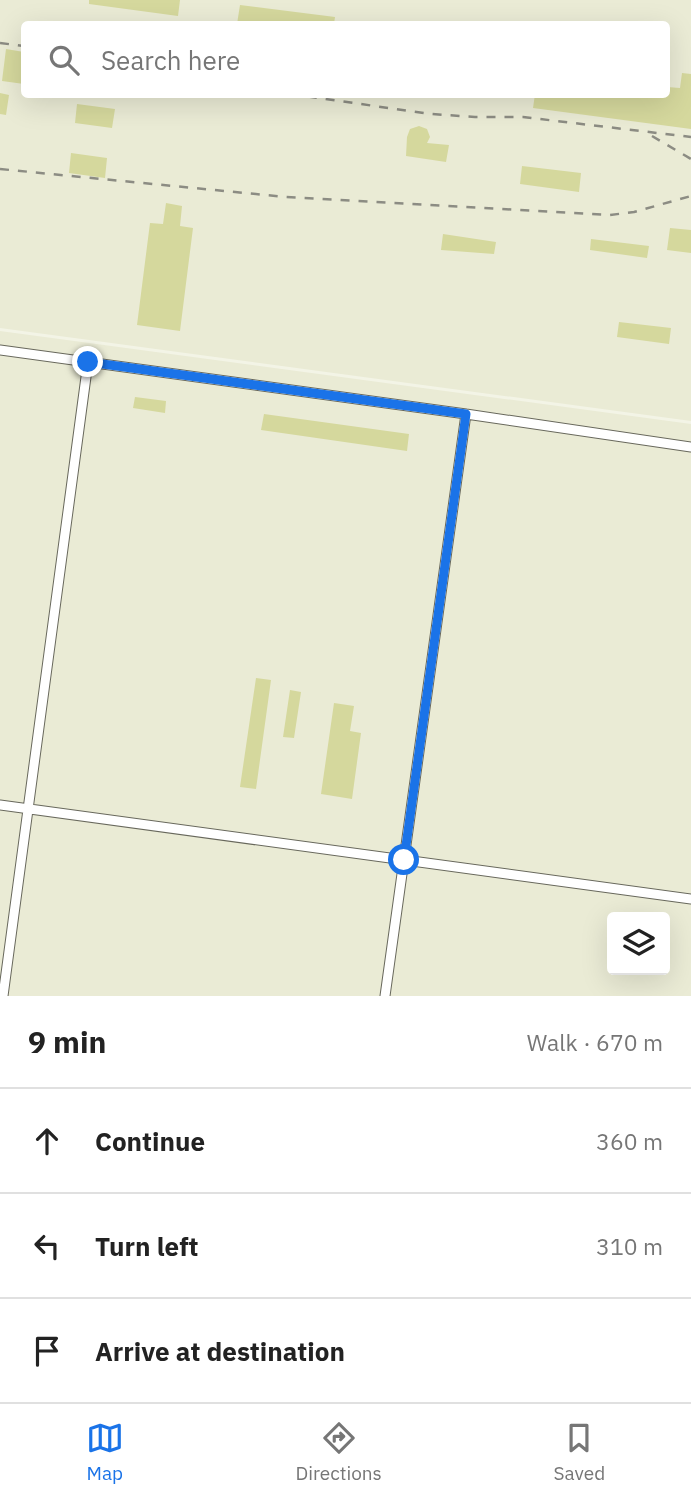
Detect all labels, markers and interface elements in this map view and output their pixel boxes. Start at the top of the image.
search box [21,21,670,98]
icon: search [45,41,83,79]
text: Search here [101,43,240,77]
route end [72,346,103,377]
route start [388,844,419,875]
map controls [607,912,670,975]
button: layers [607,912,670,975]
text: 9 min [28,1022,106,1061]
text: Walk · 670 m [527,1027,663,1057]
icon: ahead [28,1122,66,1160]
text: Continue [95,1124,205,1158]
text: 360 m [596,1126,663,1156]
icon: left [28,1227,66,1265]
text: Turn left [95,1229,198,1263]
text: 310 m [596,1231,663,1261]
icon: arrive [28,1332,66,1370]
text: Arrive at destination [95,1334,345,1368]
tab: Map [86,1419,124,1485]
tab: Directions [295,1419,382,1485]
tab: Saved [554,1419,605,1485]

